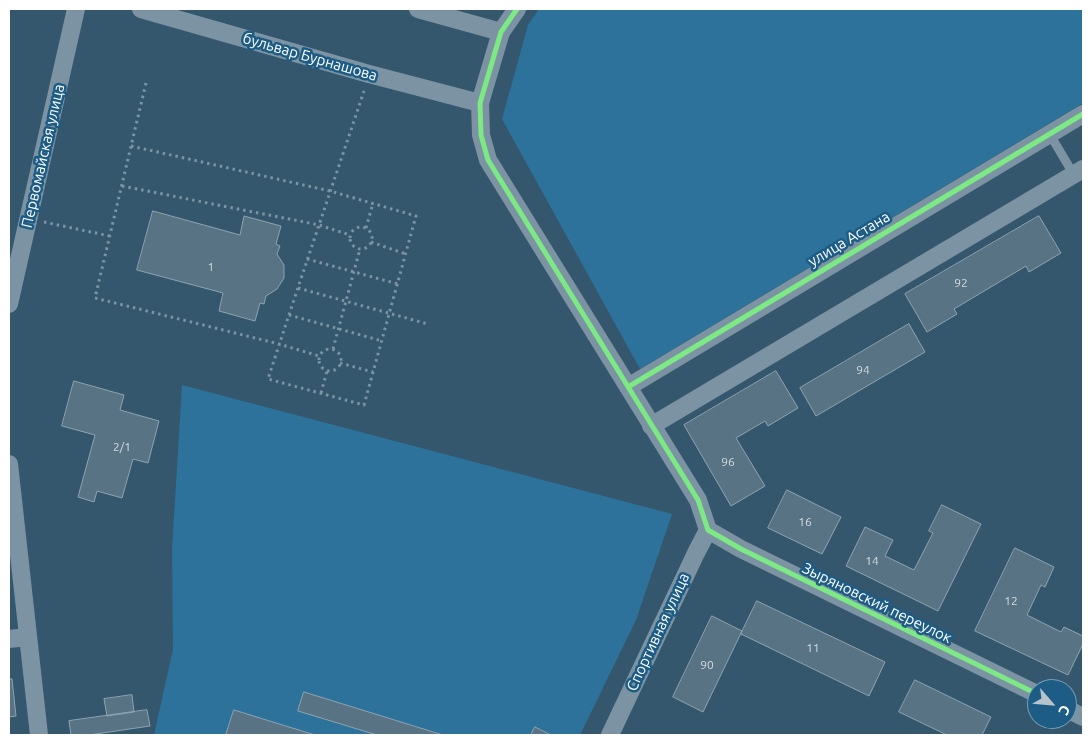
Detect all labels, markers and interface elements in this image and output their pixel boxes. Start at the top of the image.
street label: бульвар Бурнашова [241,29,379,85]
street label: Первомайская улица [18,82,68,230]
street label: улица Астана [805,208,893,270]
house number: 1 [208,260,214,274]
house number: 92 [954,276,968,290]
house number: 94 [856,363,870,377]
house number: 2/1 [113,440,131,454]
house number: 96 [721,455,735,469]
house number: 16 [798,515,812,529]
house number: 14 [865,554,879,568]
street label: Зыряновский переулок [799,559,955,647]
street label: Спортивная улица [623,570,693,694]
house number: 12 [1004,594,1018,608]
house number: 11 [806,641,820,655]
house number: 90 [700,658,714,672]
north arrow [1027,679,1077,729]
text: С [1055,703,1074,718]

